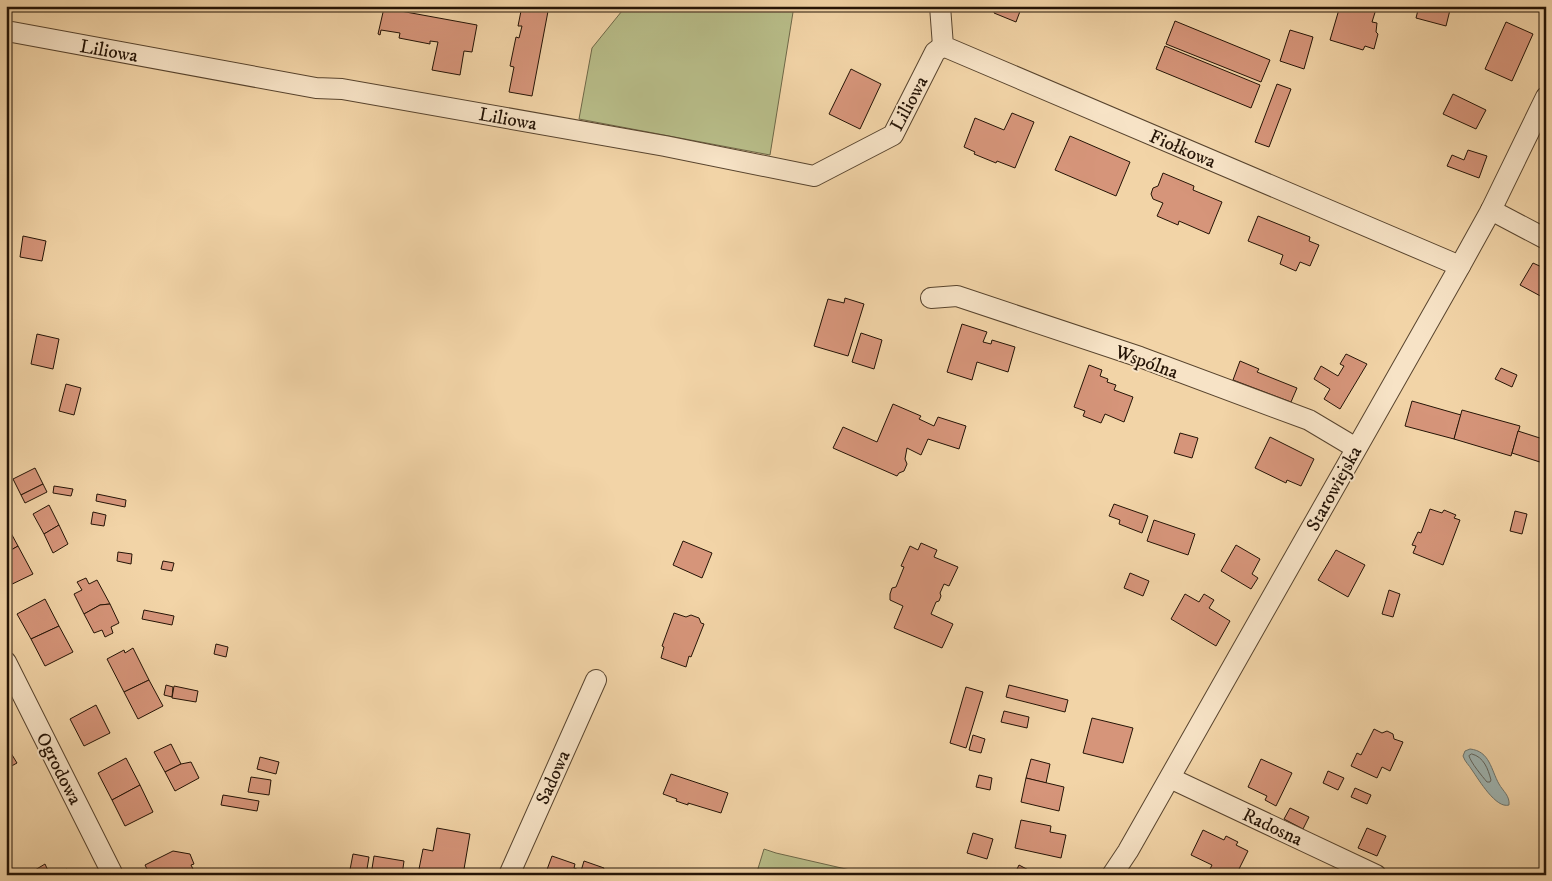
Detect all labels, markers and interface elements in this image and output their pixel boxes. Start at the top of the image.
street label: Liliowa [78,35,140,68]
street label: Liliowa [885,72,933,135]
street label: Liliowa [477,103,539,136]
street label: Fiołkowa [1146,125,1219,174]
street label: Wspólna [1111,340,1181,384]
street label: Starowiejska [1302,442,1367,535]
street label: Ogrodowa [31,729,87,809]
street label: Sadowa [531,747,575,808]
street label: Radosna [1239,803,1306,851]

